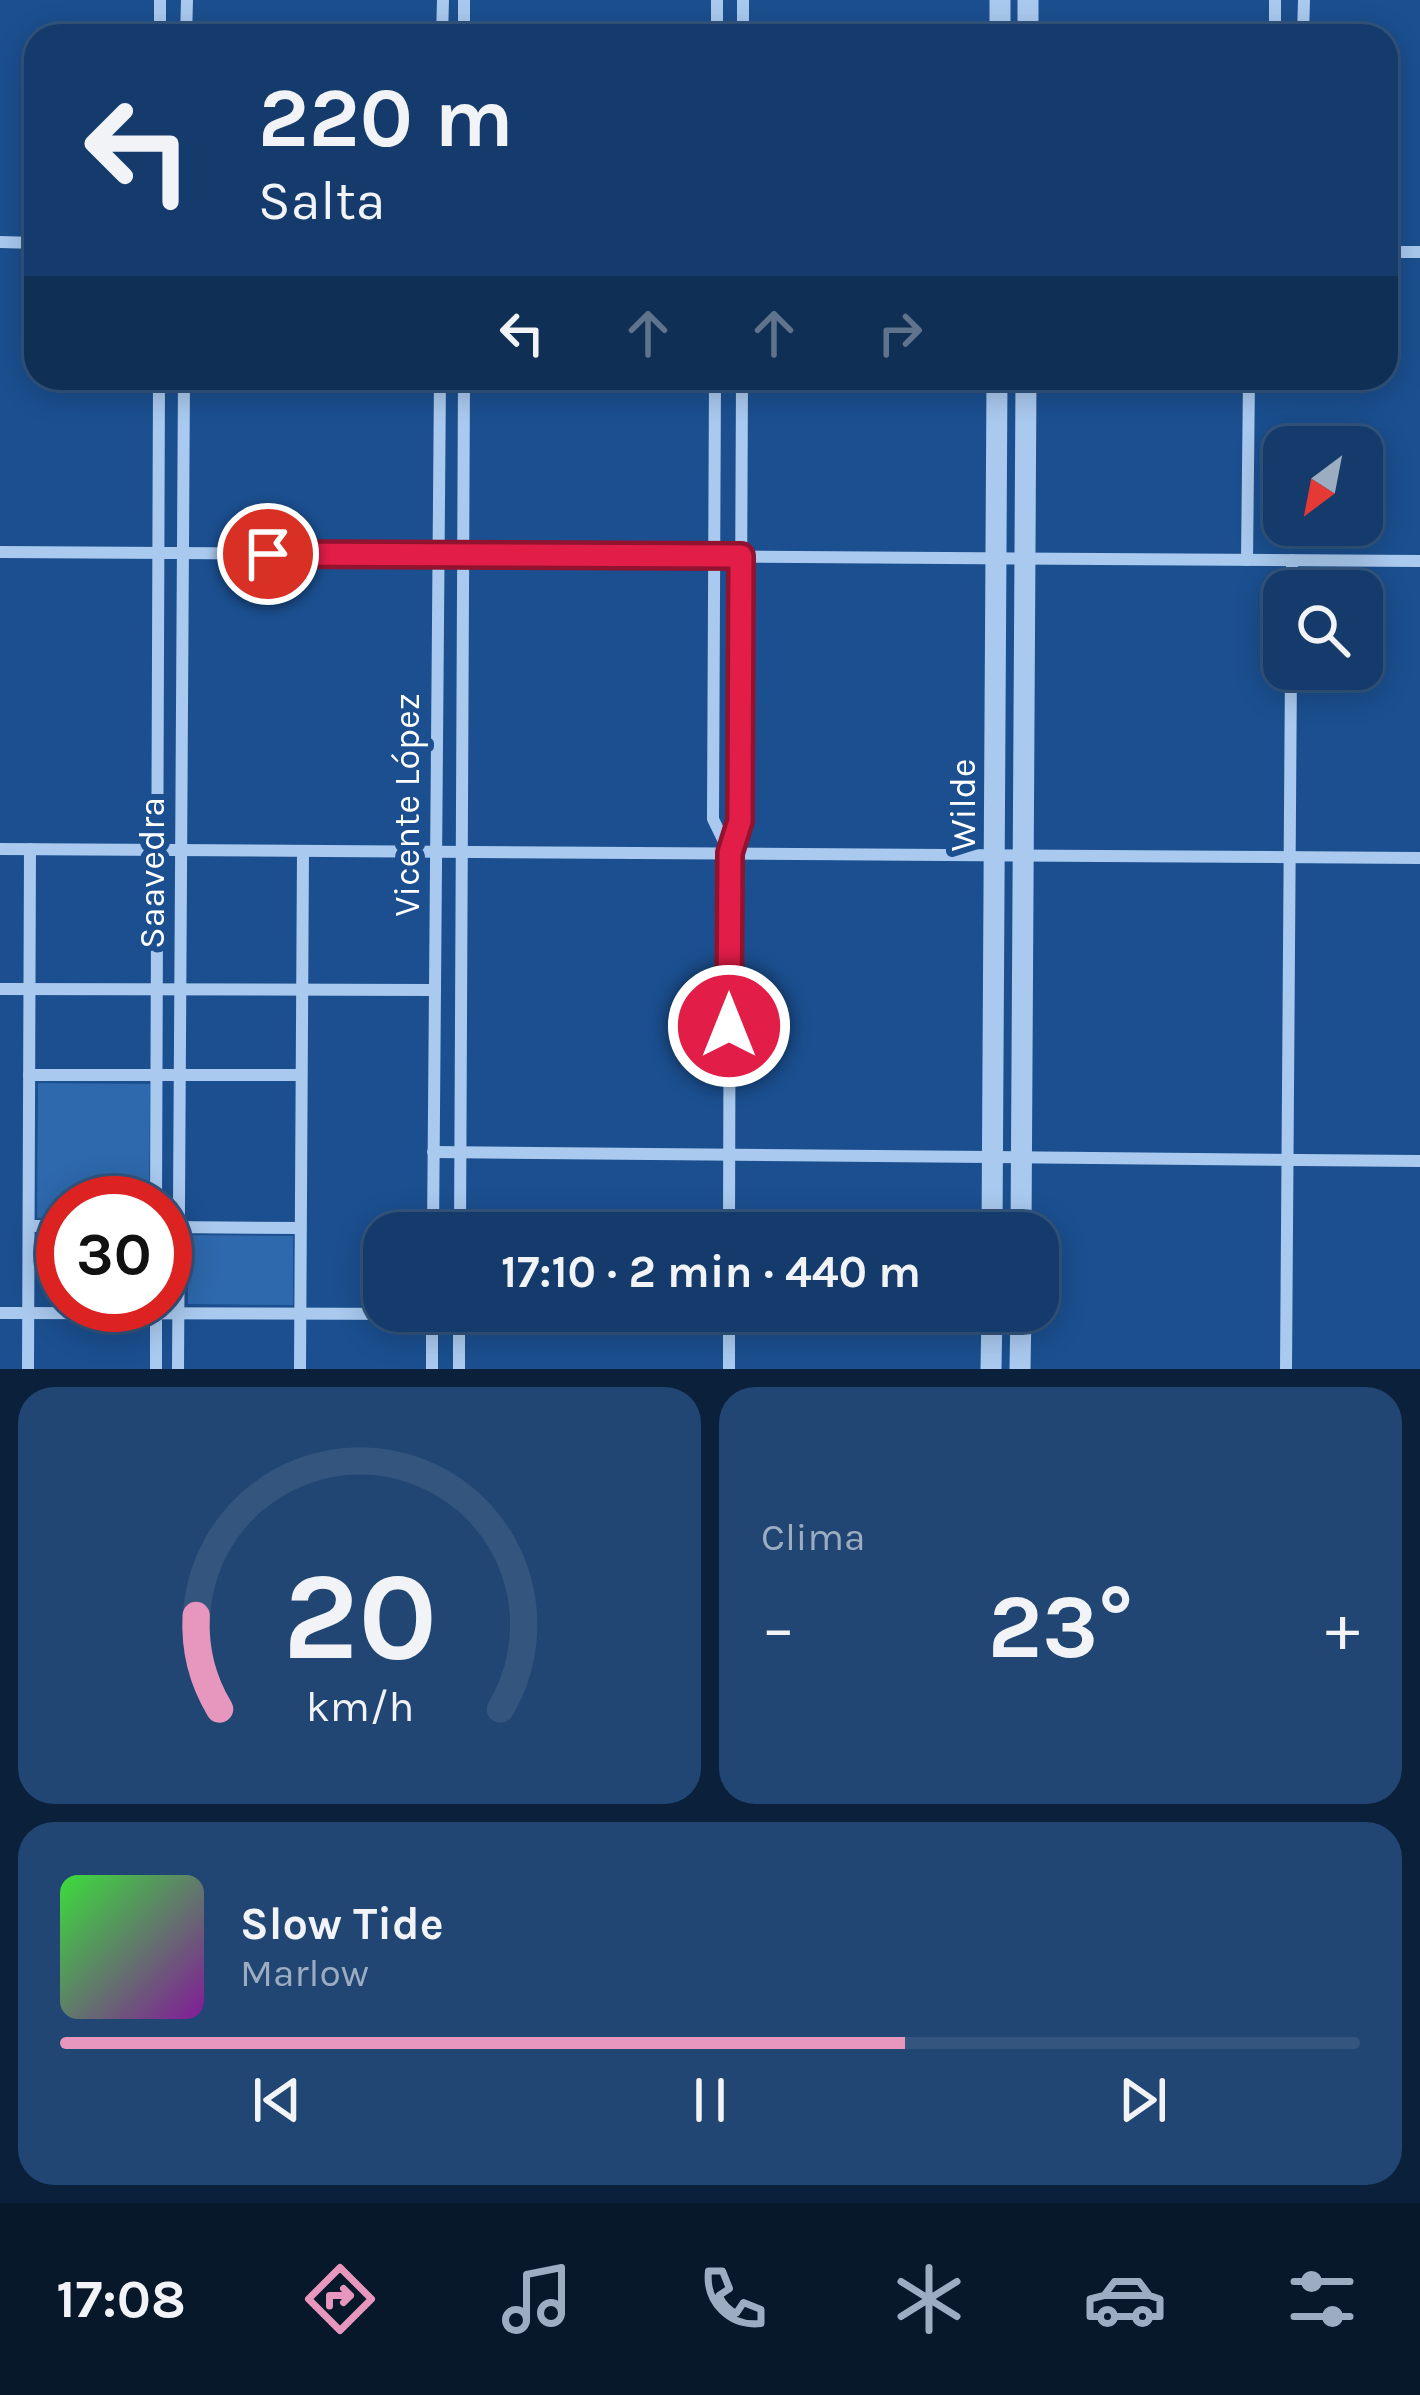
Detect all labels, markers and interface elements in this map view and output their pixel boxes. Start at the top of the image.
text: 220 m [258,69,514,167]
icon: left [60,72,216,228]
text: Salta [258,169,386,233]
icon: left [489,300,555,366]
icon: ahead [615,300,681,366]
icon: ahead [741,300,807,366]
icon: right [867,300,933,366]
north arrow [1263,426,1383,546]
map controls [1263,426,1383,690]
pin [217,503,319,605]
icon: arrive [235,521,301,587]
button: search [1263,570,1383,690]
street label: Vicente López [386,693,428,917]
street label: Wilde [942,759,984,851]
street label: Saavedra [131,797,173,949]
position arrow [666,963,792,1089]
speed limit sign: 30 [36,1176,192,1332]
text: 17:10 · 2 min · 440 m [501,1246,921,1298]
text: Clima [761,1514,865,1560]
text: 20 [282,1544,437,1689]
text: 23° [988,1574,1133,1680]
text: − [761,1589,796,1667]
text: + [1325,1589,1360,1667]
text: km/h [305,1681,414,1731]
text: Slow Tide [240,1898,444,1950]
text: Marlow [240,1950,369,1996]
icon: previous [244,2067,310,2133]
icon: pause [677,2067,743,2133]
icon: next [1110,2067,1176,2133]
icon: directions [298,2257,382,2341]
icon: music [495,2257,579,2341]
icon: phone [691,2257,775,2341]
icon: climate [887,2257,971,2341]
icon: car [1083,2257,1167,2341]
icon: filters [1280,2257,1364,2341]
text: 17:08 [56,2267,186,2331]

